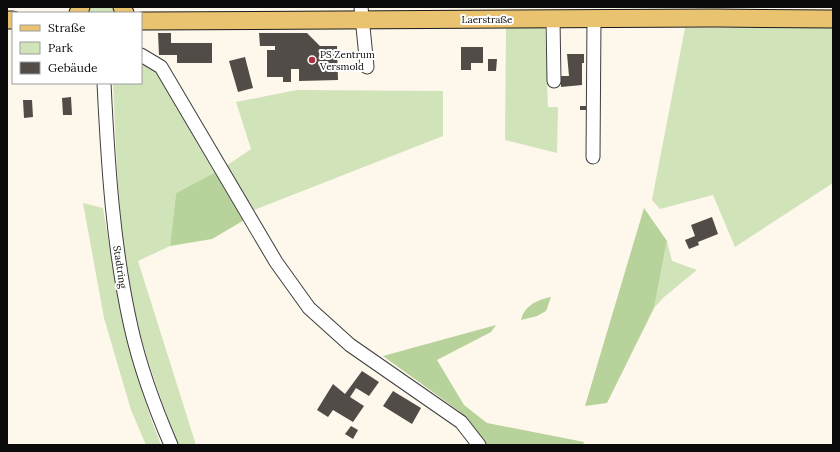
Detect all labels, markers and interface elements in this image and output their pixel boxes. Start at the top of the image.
legend [12,12,142,84]
street label: Laerstraße [461,13,513,26]
text: Straße [48,20,86,35]
text: Park [48,40,74,55]
place label: PS Zentrum Versmold [319,48,375,73]
marker: PS Zentrum Versmold [307,55,317,65]
text: Gebäude [48,60,98,75]
street label: Stadtring [110,245,130,290]

